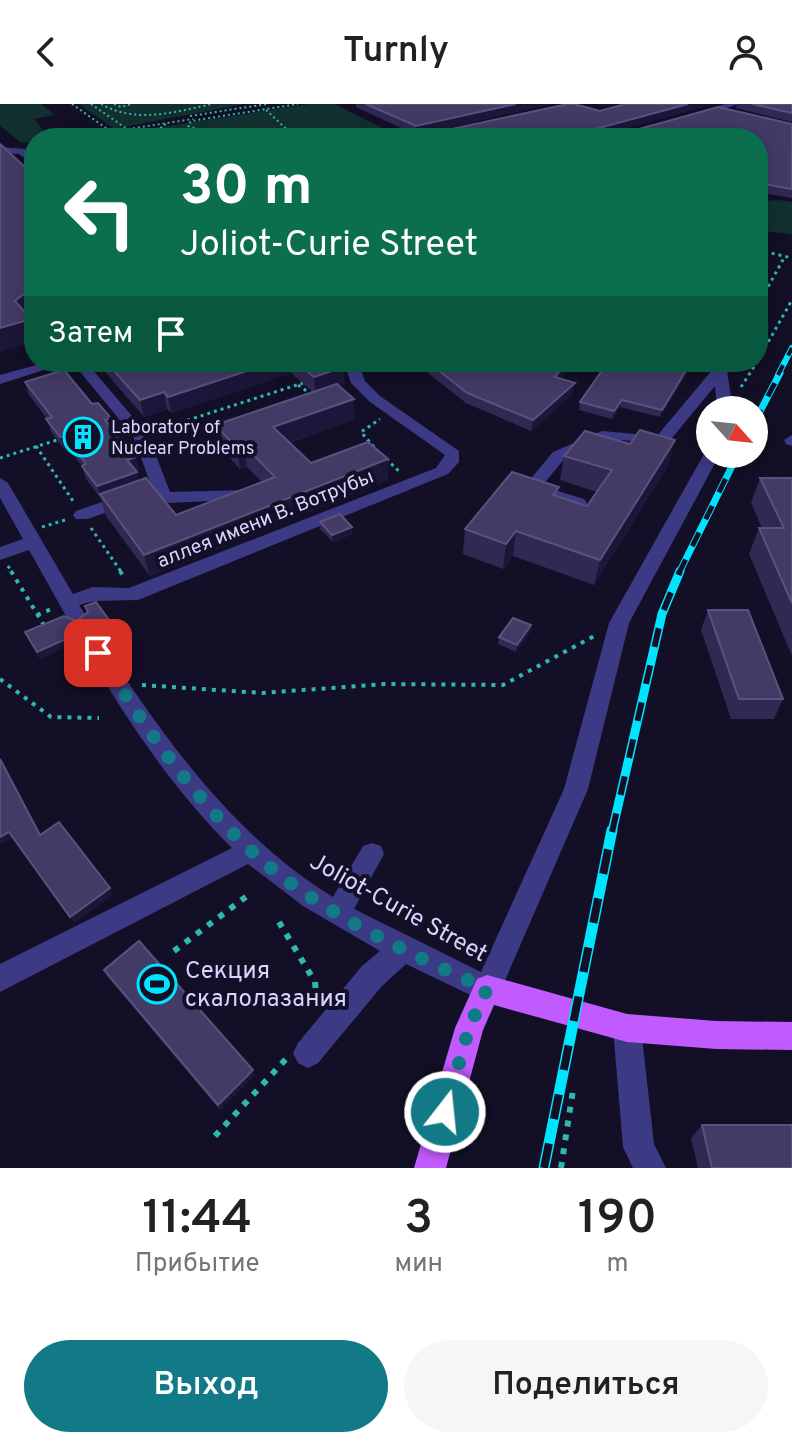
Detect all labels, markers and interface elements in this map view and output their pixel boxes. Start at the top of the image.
text: Turnly [343,29,449,75]
icon: back [24,30,68,74]
icon: person [724,30,768,74]
text: 30 m [180,154,313,224]
icon: left [48,160,152,264]
text: Joliot-Curie Street [180,223,478,269]
icon: arrive [149,312,193,356]
text: Затем [48,316,133,353]
north arrow [696,396,768,468]
map controls [696,396,768,468]
building icon: Laboratory of Nuclear Problems [62,416,104,458]
place label: Laboratory of Nuclear Problems [111,417,254,461]
street label: аллея имени В. Вотрубы [154,464,378,575]
pin [64,619,132,687]
icon: arrive [76,631,120,675]
street label: Joliot-Curie Street [304,847,492,970]
place label: Секция скалолазания [185,957,347,1015]
sports icon: Секция скалолазания [136,963,178,1005]
position arrow [403,1070,487,1154]
text: 11:44 [142,1190,252,1250]
text: 3 [404,1190,433,1250]
text: 190 [578,1190,657,1250]
text: Прибытие [135,1248,260,1281]
text: мин [394,1248,443,1281]
text: m [606,1248,628,1281]
button: Выход [24,1340,388,1432]
button: Поделиться [404,1340,768,1432]

